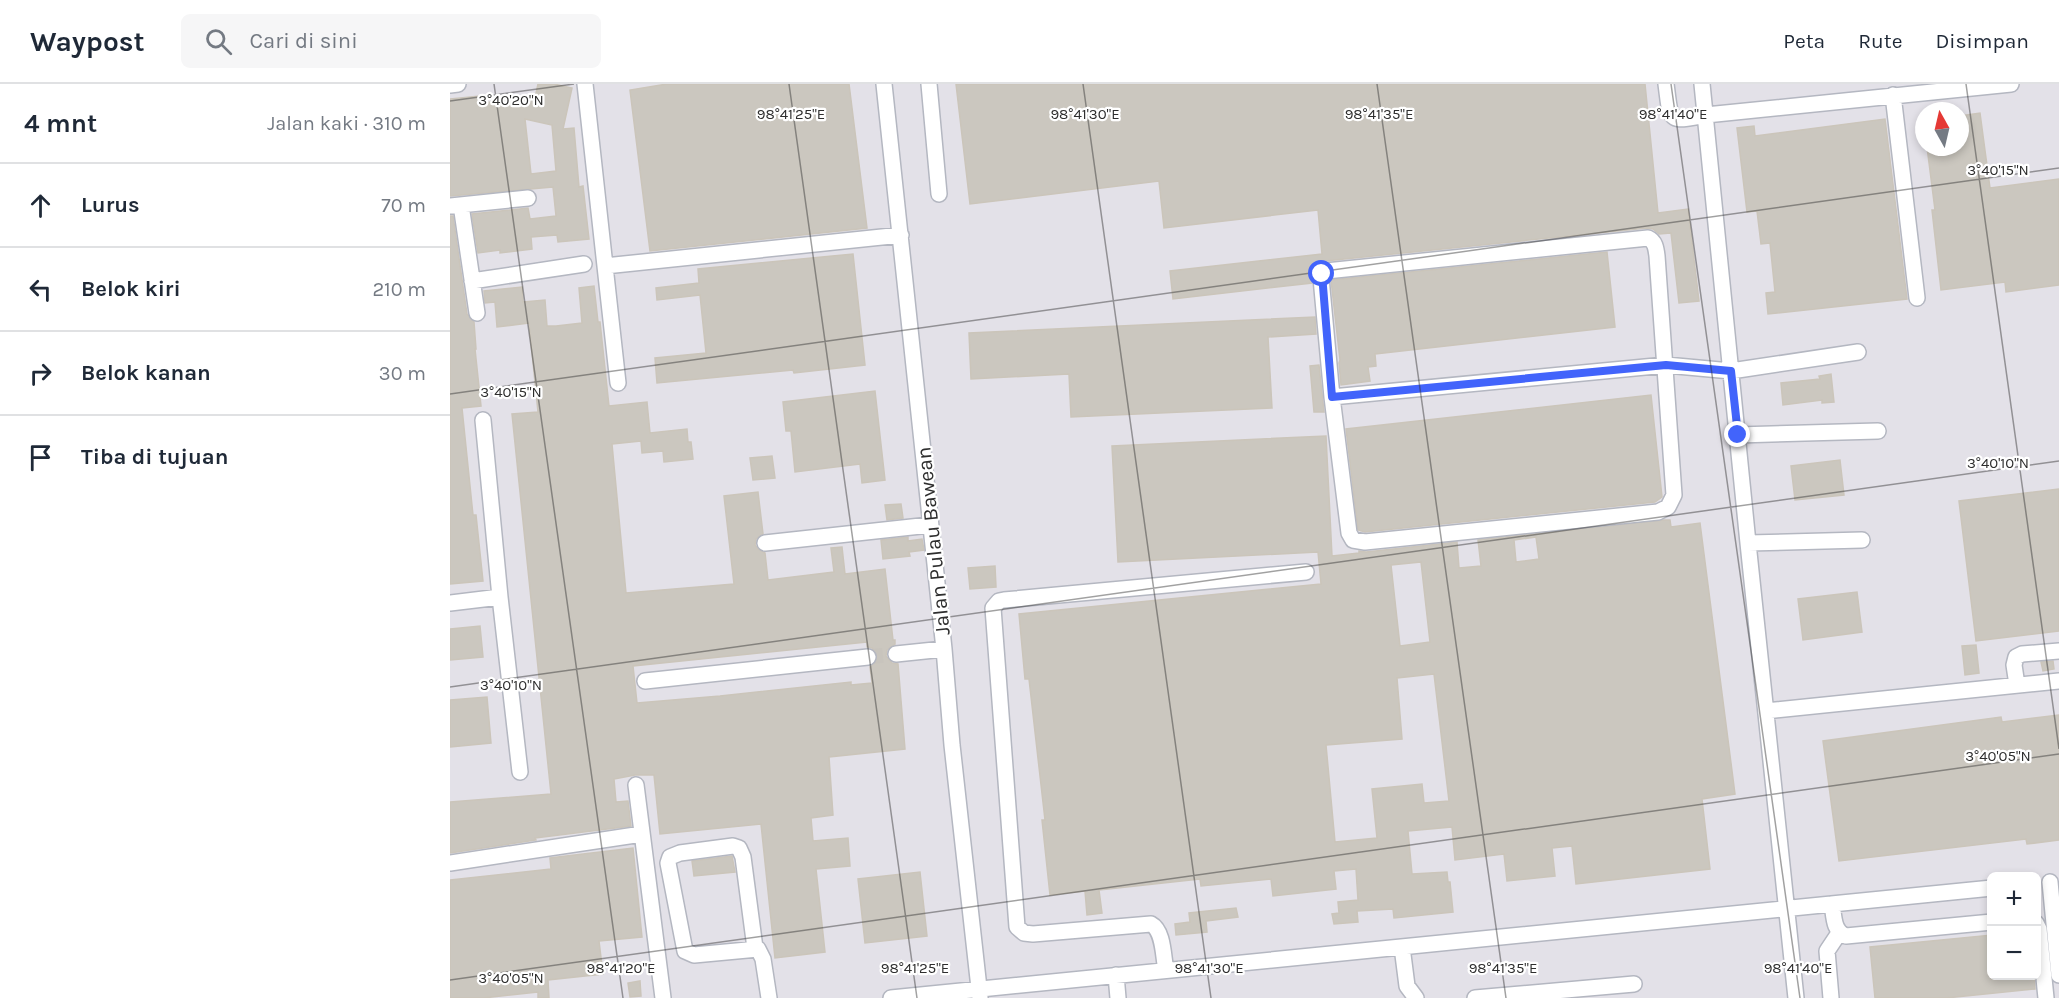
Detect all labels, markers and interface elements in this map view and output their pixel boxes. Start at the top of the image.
search box [181,14,601,68]
text: Waypost [30,25,145,58]
icon: search [202,25,235,58]
text: Cari di sini [250,28,358,54]
text: Peta [1783,29,1825,53]
text: Rute [1858,29,1902,53]
text: Disimpan [1935,29,2029,53]
text: 3°40'20"N [478,91,544,109]
north arrow [1915,102,1969,156]
text: 98°41'25"E [757,105,825,123]
text: 98°41'30"E [1050,105,1120,123]
text: 98°41'35"E [1345,105,1413,123]
text: 98°41'40"E [1639,105,1707,123]
text: 4 mnt [24,108,97,139]
text: Jalan kaki · 310 m [267,112,426,135]
text: 3°40'15"N [1967,161,2029,179]
icon: ahead [24,189,57,222]
text: Lurus [81,192,140,218]
text: 70 m [381,194,426,217]
route start [1308,260,1334,286]
icon: left [24,273,57,306]
text: Belok kiri [81,276,181,302]
text: 210 m [372,278,426,301]
icon: right [24,357,57,390]
text: Belok kanan [81,360,211,386]
text: 30 m [379,362,426,385]
text: 3°40'15"N [480,383,542,401]
route end [1724,421,1750,447]
icon: arrive [24,441,57,474]
text: Tiba di tujuan [81,444,228,470]
street label: Jalan Pulau Bawean [911,446,955,636]
text: 3°40'10"N [1967,454,2029,472]
text: 3°40'10"N [480,676,542,694]
text: 3°40'05"N [1965,747,2031,765]
map controls [1987,872,2041,980]
button: + [1987,872,2041,926]
button: − [1987,926,2041,980]
text: 98°41'20"E [587,959,656,977]
text: 98°41'25"E [881,959,949,977]
text: 98°41'30"E [1174,959,1244,977]
text: 98°41'35"E [1469,959,1537,977]
text: 98°41'40"E [1764,959,1832,977]
text: 3°40'05"N [478,969,544,987]

